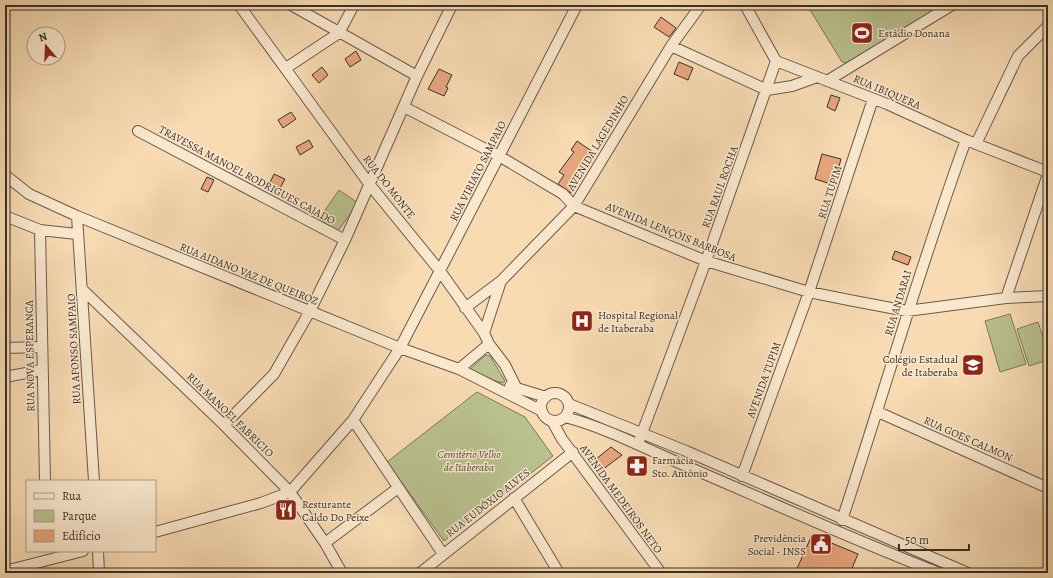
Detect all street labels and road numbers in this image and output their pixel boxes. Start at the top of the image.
street label: RUA IBIQUERA [851,71,924,113]
street label: AVENIDA LAGEDINHO [563,92,633,194]
street label: RUA VIRIATO SAMPAIO [446,118,510,224]
street label: TRAVESSA MANOEL RODRIGUES CAJADO [156,122,338,228]
street label: RUA RAUL ROCHA [698,143,742,230]
street label: RUA DO MONTE [359,152,419,222]
street label: RUA TUPIM [814,163,846,221]
street label: AVENIDA LENÇÓIS BARBOSA [603,199,739,265]
street label: RUA AIDANO VAZ DE QUEIROZ [177,239,321,309]
street label: RUA ANDARAI [881,268,915,338]
street label: RUA AFONSO SAMPAIO [64,293,84,405]
street label: RUA NOVA ESPERANCA [22,299,38,412]
street label: AVENIDA TUPIM [743,340,785,421]
street label: RUA MANOEL FABRICIO [183,369,277,461]
street label: RUA GOES CALMON [921,413,1015,465]
street label: AVENIDA MEDEIROS NETO [576,441,666,557]
street label: RUA EUDÓXIO ALVES [443,465,533,541]

